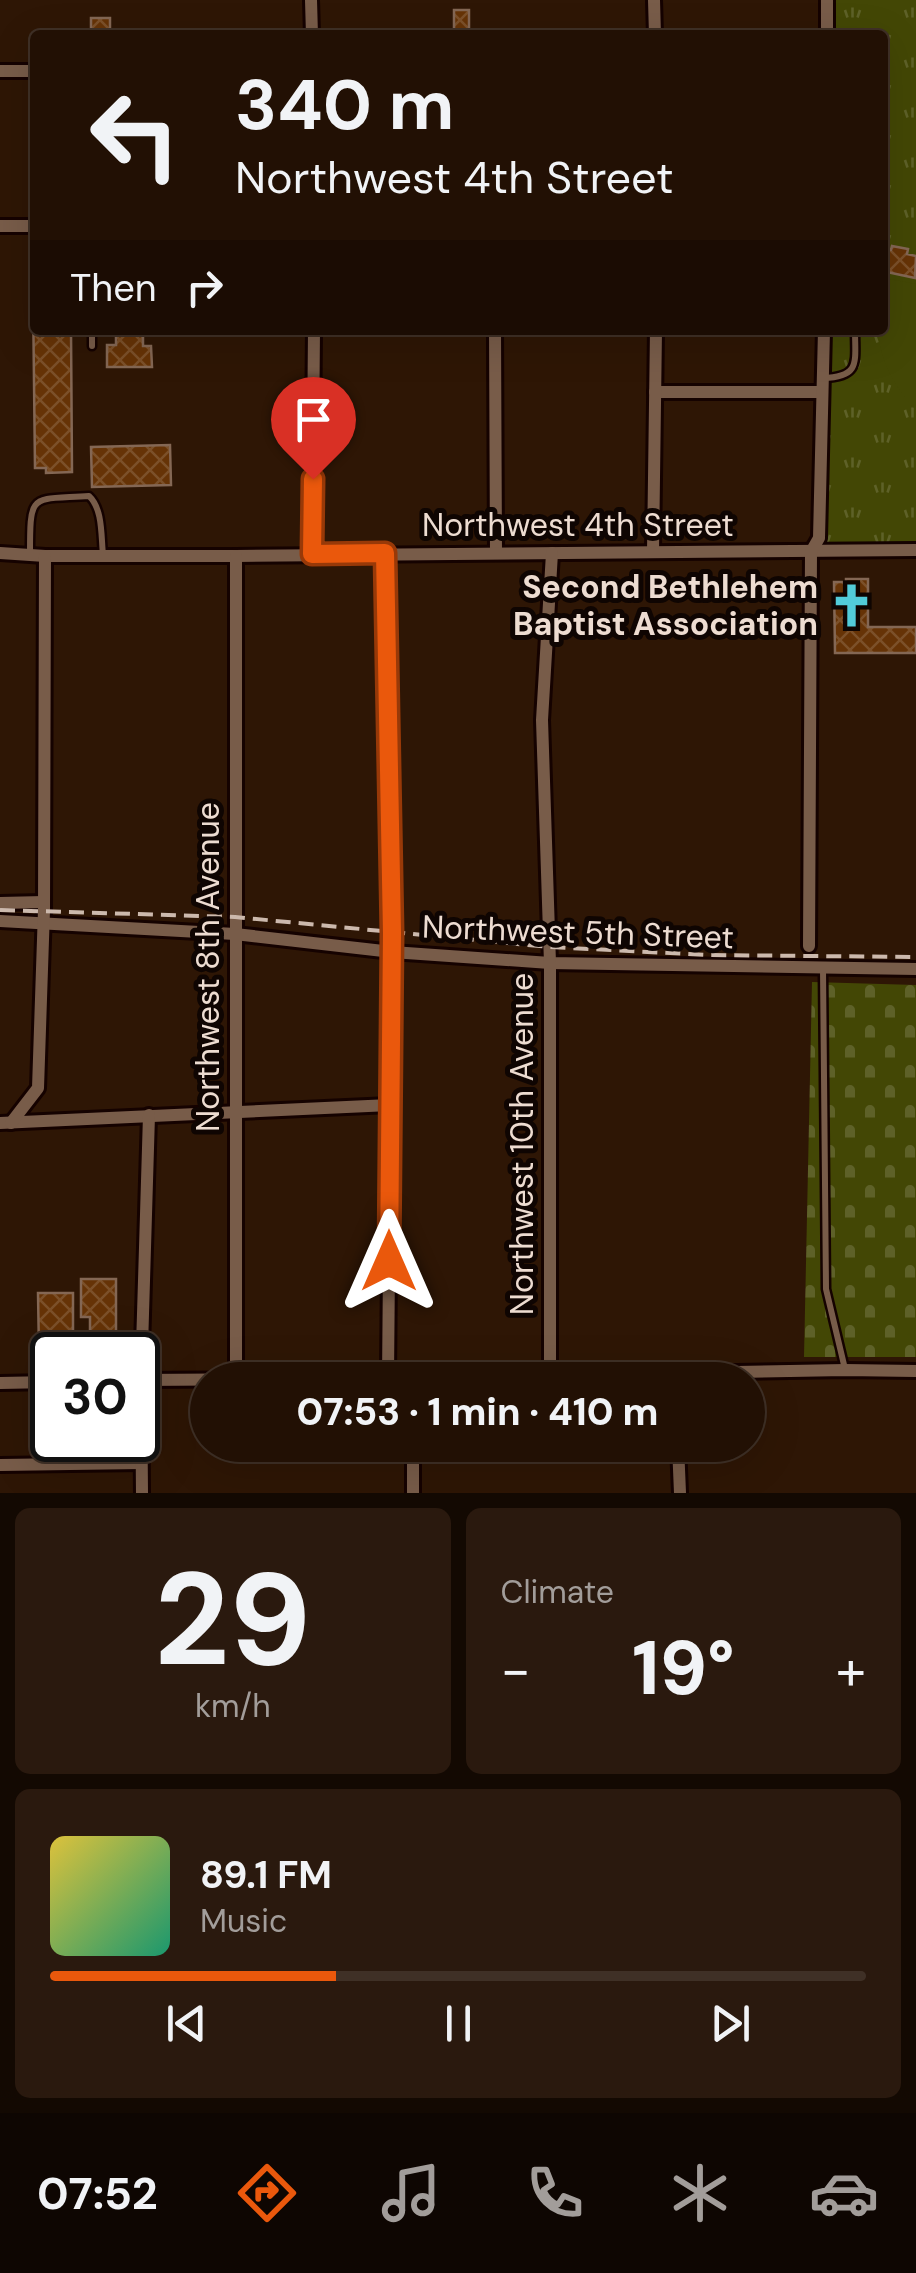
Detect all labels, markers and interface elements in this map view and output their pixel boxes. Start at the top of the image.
text: 340 m [235,60,454,151]
icon: left [70,70,200,200]
text: Northwest 4th Street [235,148,674,207]
icon: right [177,260,232,315]
text: Then [70,263,157,313]
pin [271,377,356,480]
icon: arrive [286,392,341,447]
street label: Northwest 4th Street [422,504,734,546]
place label: Second Bethlehem Baptist Association [513,566,818,645]
church icon: Second Bethlehem Baptist Association [827,581,875,629]
street label: Northwest 8th Avenue [187,802,229,1132]
street label: Northwest 5th Street [421,906,735,958]
street label: Northwest 10th Avenue [501,973,543,1315]
position arrow [337,1209,441,1313]
speed limit sign: 30 [30,1332,160,1462]
text: 07:53 · 1 min · 410 m [297,1387,658,1437]
text: 29 [154,1535,311,1704]
text: Climate [501,1571,614,1613]
text: 19° [632,1620,735,1717]
text: − [501,1634,531,1706]
text: + [836,1634,866,1706]
text: km/h [195,1685,271,1727]
text: 89.1 FM [200,1850,332,1900]
text: Music [200,1900,287,1942]
icon: previous [159,1996,214,2051]
icon: pause [431,1996,486,2051]
icon: next [703,1996,758,2051]
icon: directions [232,2158,302,2228]
icon: music [376,2158,446,2228]
icon: phone [520,2158,590,2228]
icon: climate [665,2158,735,2228]
icon: car [809,2158,879,2228]
text: 07:52 [37,2164,158,2223]

